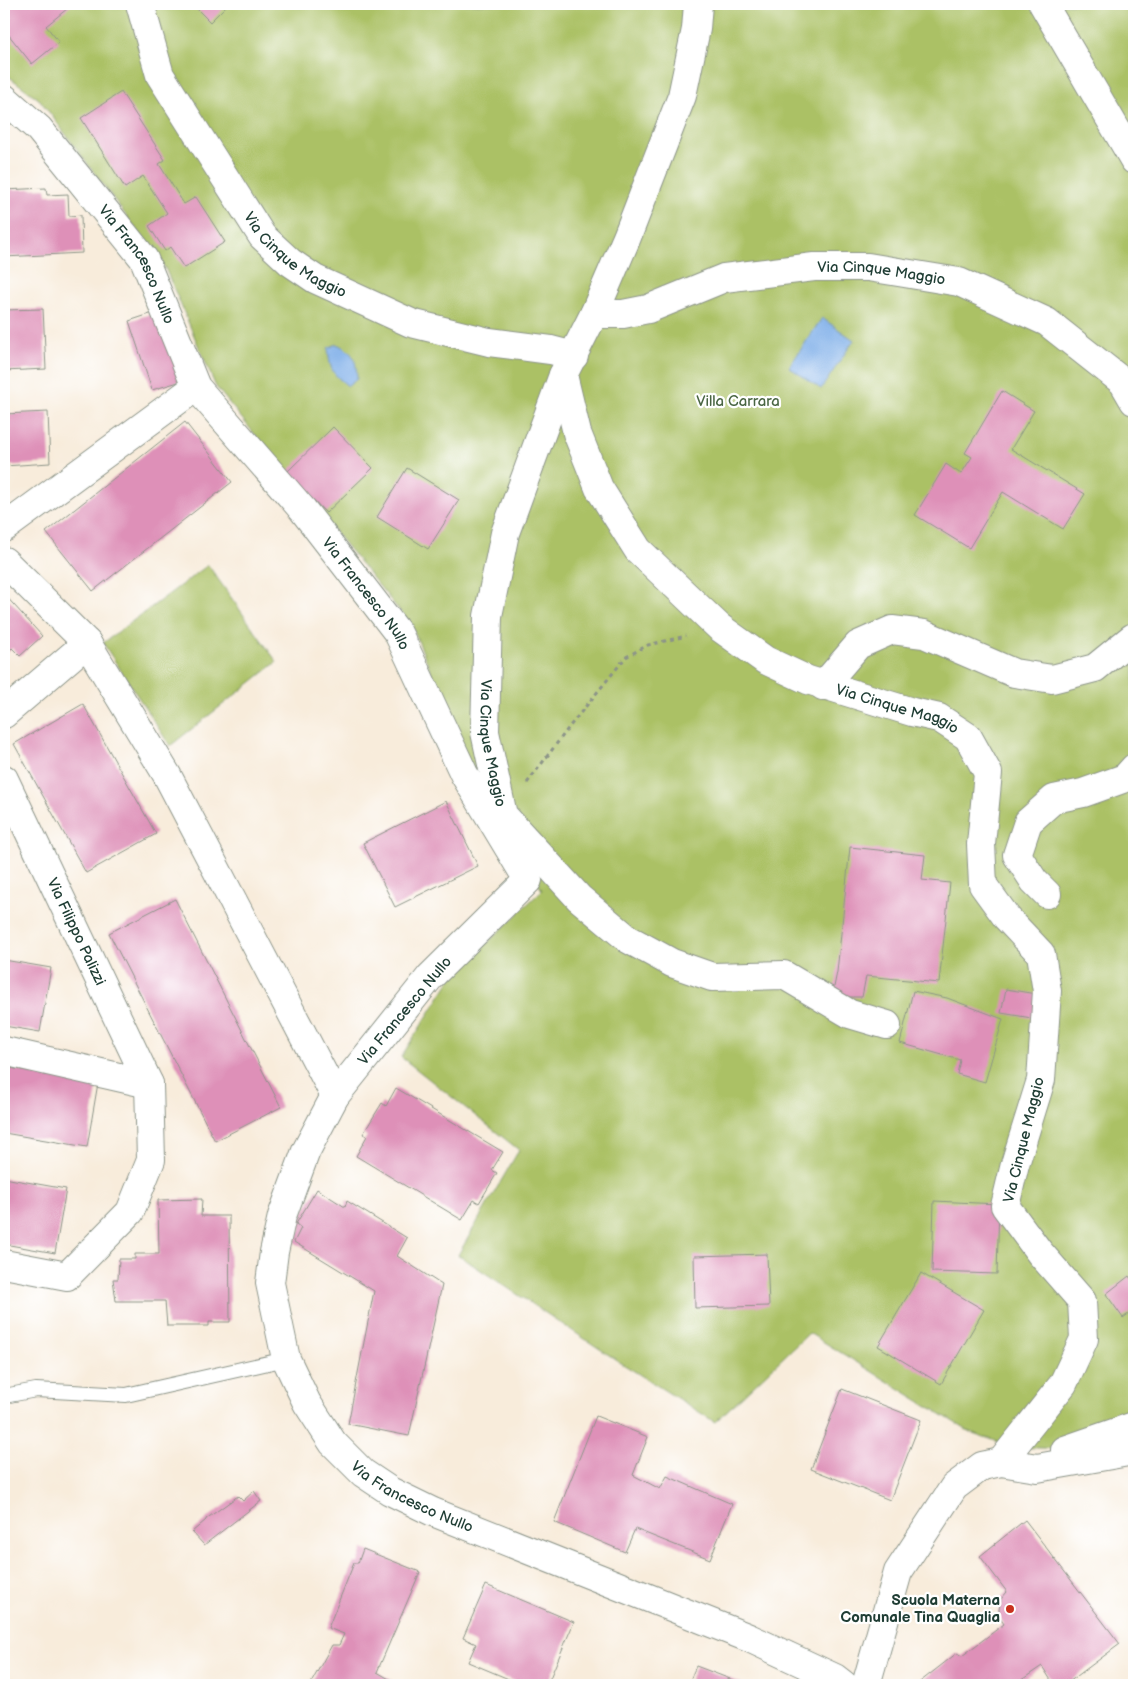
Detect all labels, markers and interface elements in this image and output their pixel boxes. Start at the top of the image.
street label: Via Francesco Nullo [95,201,179,327]
street label: Via Cinque Maggio [240,208,350,302]
street label: Via Cinque Maggio [817,257,947,289]
park label: Villa Carrara [696,392,780,411]
street label: Via Francesco Nullo [318,533,414,653]
street label: Via Cinque Maggio [475,679,510,809]
street label: Via Cinque Maggio [833,680,963,738]
street label: Via Filippo Palizzi [43,875,110,988]
street label: Via Francesco Nullo [354,953,456,1069]
street label: Via Cinque Maggio [999,1075,1049,1205]
street label: Via Francesco Nullo [347,1457,476,1537]
place label: Scuola Materna Comunale Tina Quaglia [841,1591,1000,1627]
marker: Scuola Materna Comunale Tina Quaglia [1004,1603,1016,1615]

